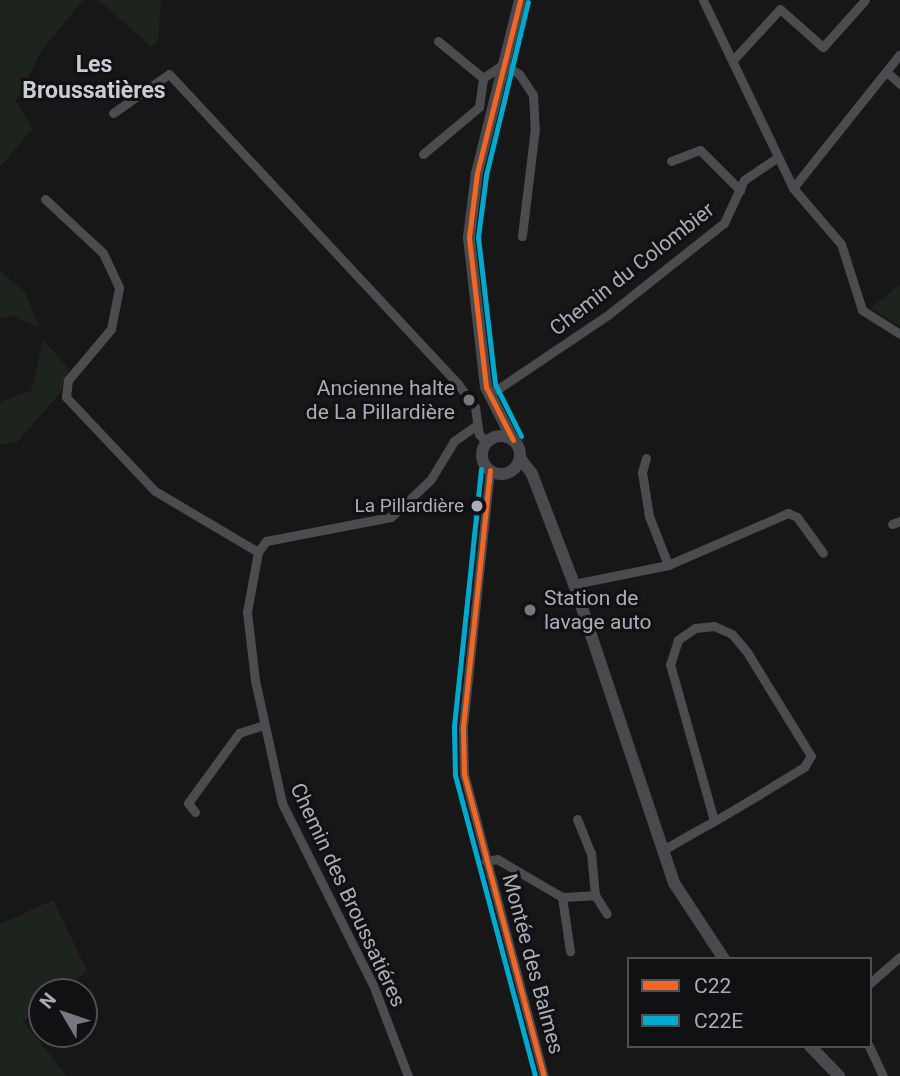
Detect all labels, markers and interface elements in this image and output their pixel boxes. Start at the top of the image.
district label: Les Broussatières [22,51,166,105]
street label: Chemin du Colombier [545,197,719,341]
place label: Ancienne halte de La Pillardière [306,375,455,425]
marker: Ancienne halte de La Pillardière [461,392,477,408]
place label: La Pillardière [355,495,464,517]
marker: La Pillardière [470,499,484,513]
place label: Station de lavage auto [544,585,652,635]
marker: Station de lavage auto [522,602,538,618]
street label: Chemin des Broussatiéres [285,779,411,1011]
street label: Montée des Balmes [497,871,569,1057]
legend [627,957,872,1048]
text: C22 [694,974,731,998]
north arrow [28,978,98,1048]
text: N [35,988,61,1013]
text: C22E [694,1009,743,1033]

